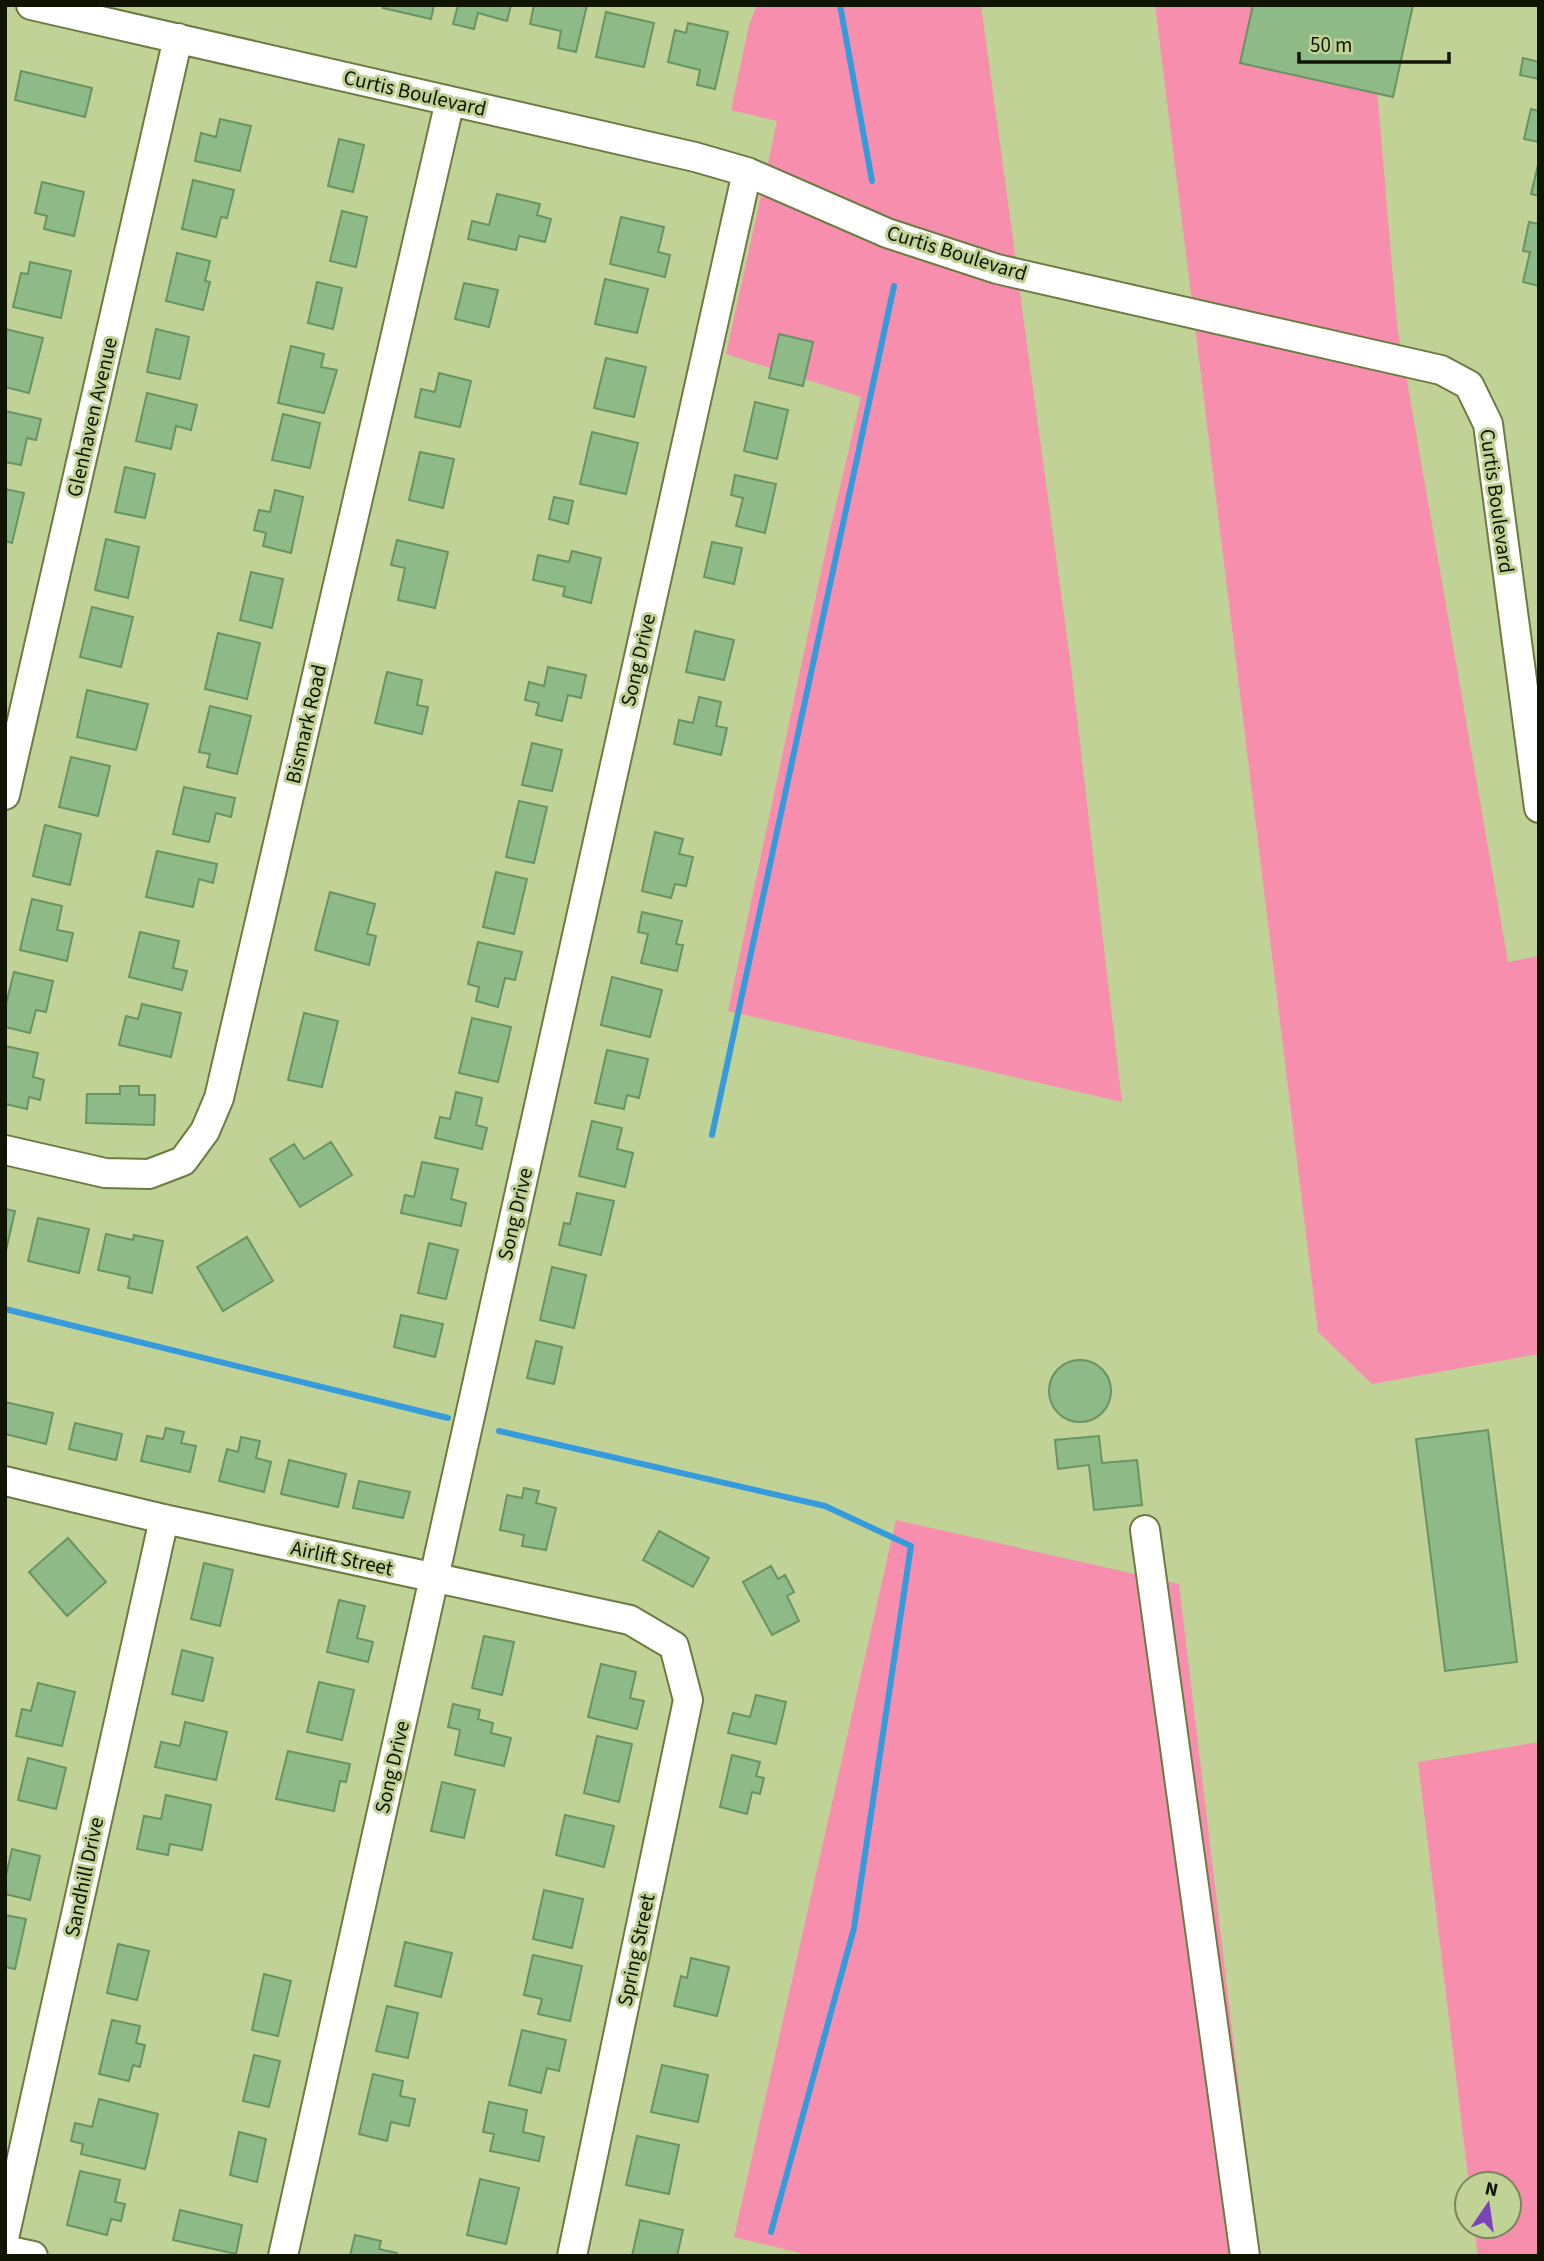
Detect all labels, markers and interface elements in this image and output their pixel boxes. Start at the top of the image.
scale bar [1299,21,1450,65]
text: 50 m [1310,30,1352,60]
street label: Curtis Boulevard [341,62,489,124]
street label: Curtis Boulevard [883,217,1031,289]
street label: Glenhaven Avenue [59,334,125,500]
street label: Curtis Boulevard [1472,427,1522,575]
street label: Song Drive [613,611,663,709]
street label: Bismark Road [278,662,334,786]
street label: Song Drive [490,1165,540,1263]
street label: Airlift Street [288,1533,396,1583]
street label: Song Drive [367,1718,417,1816]
street label: Sandhill Drive [57,1814,111,1940]
street label: Spring Street [609,1891,663,2009]
north arrow [1453,2170,1523,2240]
text: N [1482,2175,1501,2204]

